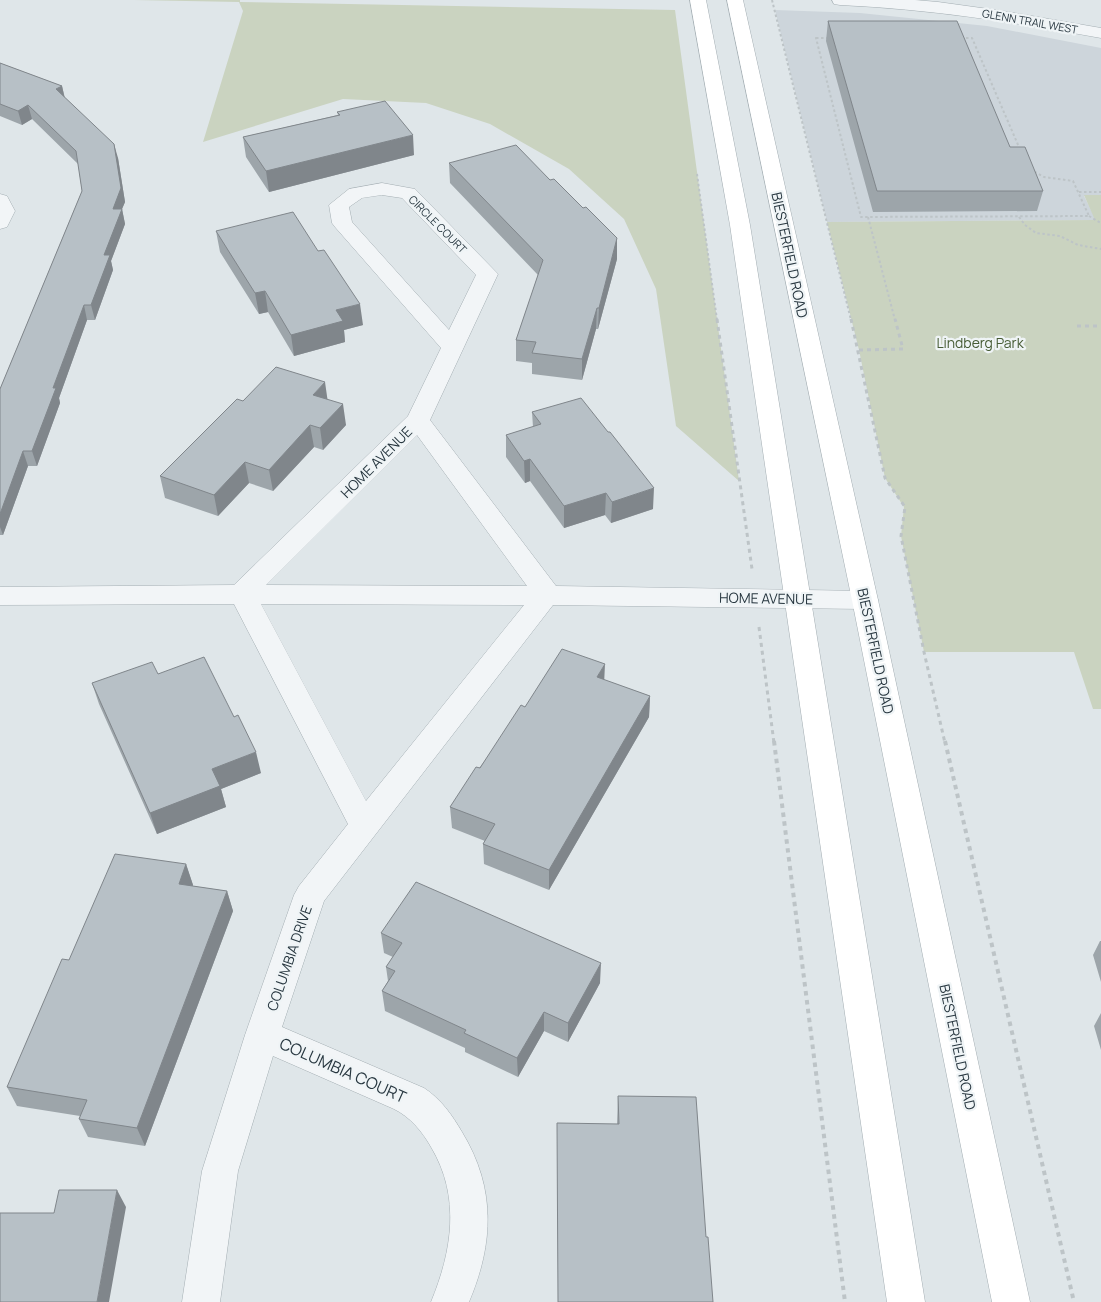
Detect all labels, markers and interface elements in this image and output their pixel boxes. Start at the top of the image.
street label: GLENN TRAIL WEST [981,5,1079,37]
street label: BIESTERFIELD ROAD [767,190,813,320]
street label: CIRCLE COURT [406,192,471,257]
park label: Lindberg Park [936,333,1025,352]
street label: HOME AVENUE [336,422,416,502]
street label: BIESTERFIELD ROAD [853,586,899,716]
street label: HOME AVENUE [719,588,813,608]
street label: COLUMBIA DRIVE [262,903,316,1013]
street label: BIESTERFIELD ROAD [935,982,981,1112]
street label: COLUMBIA COURT [276,1032,410,1108]

